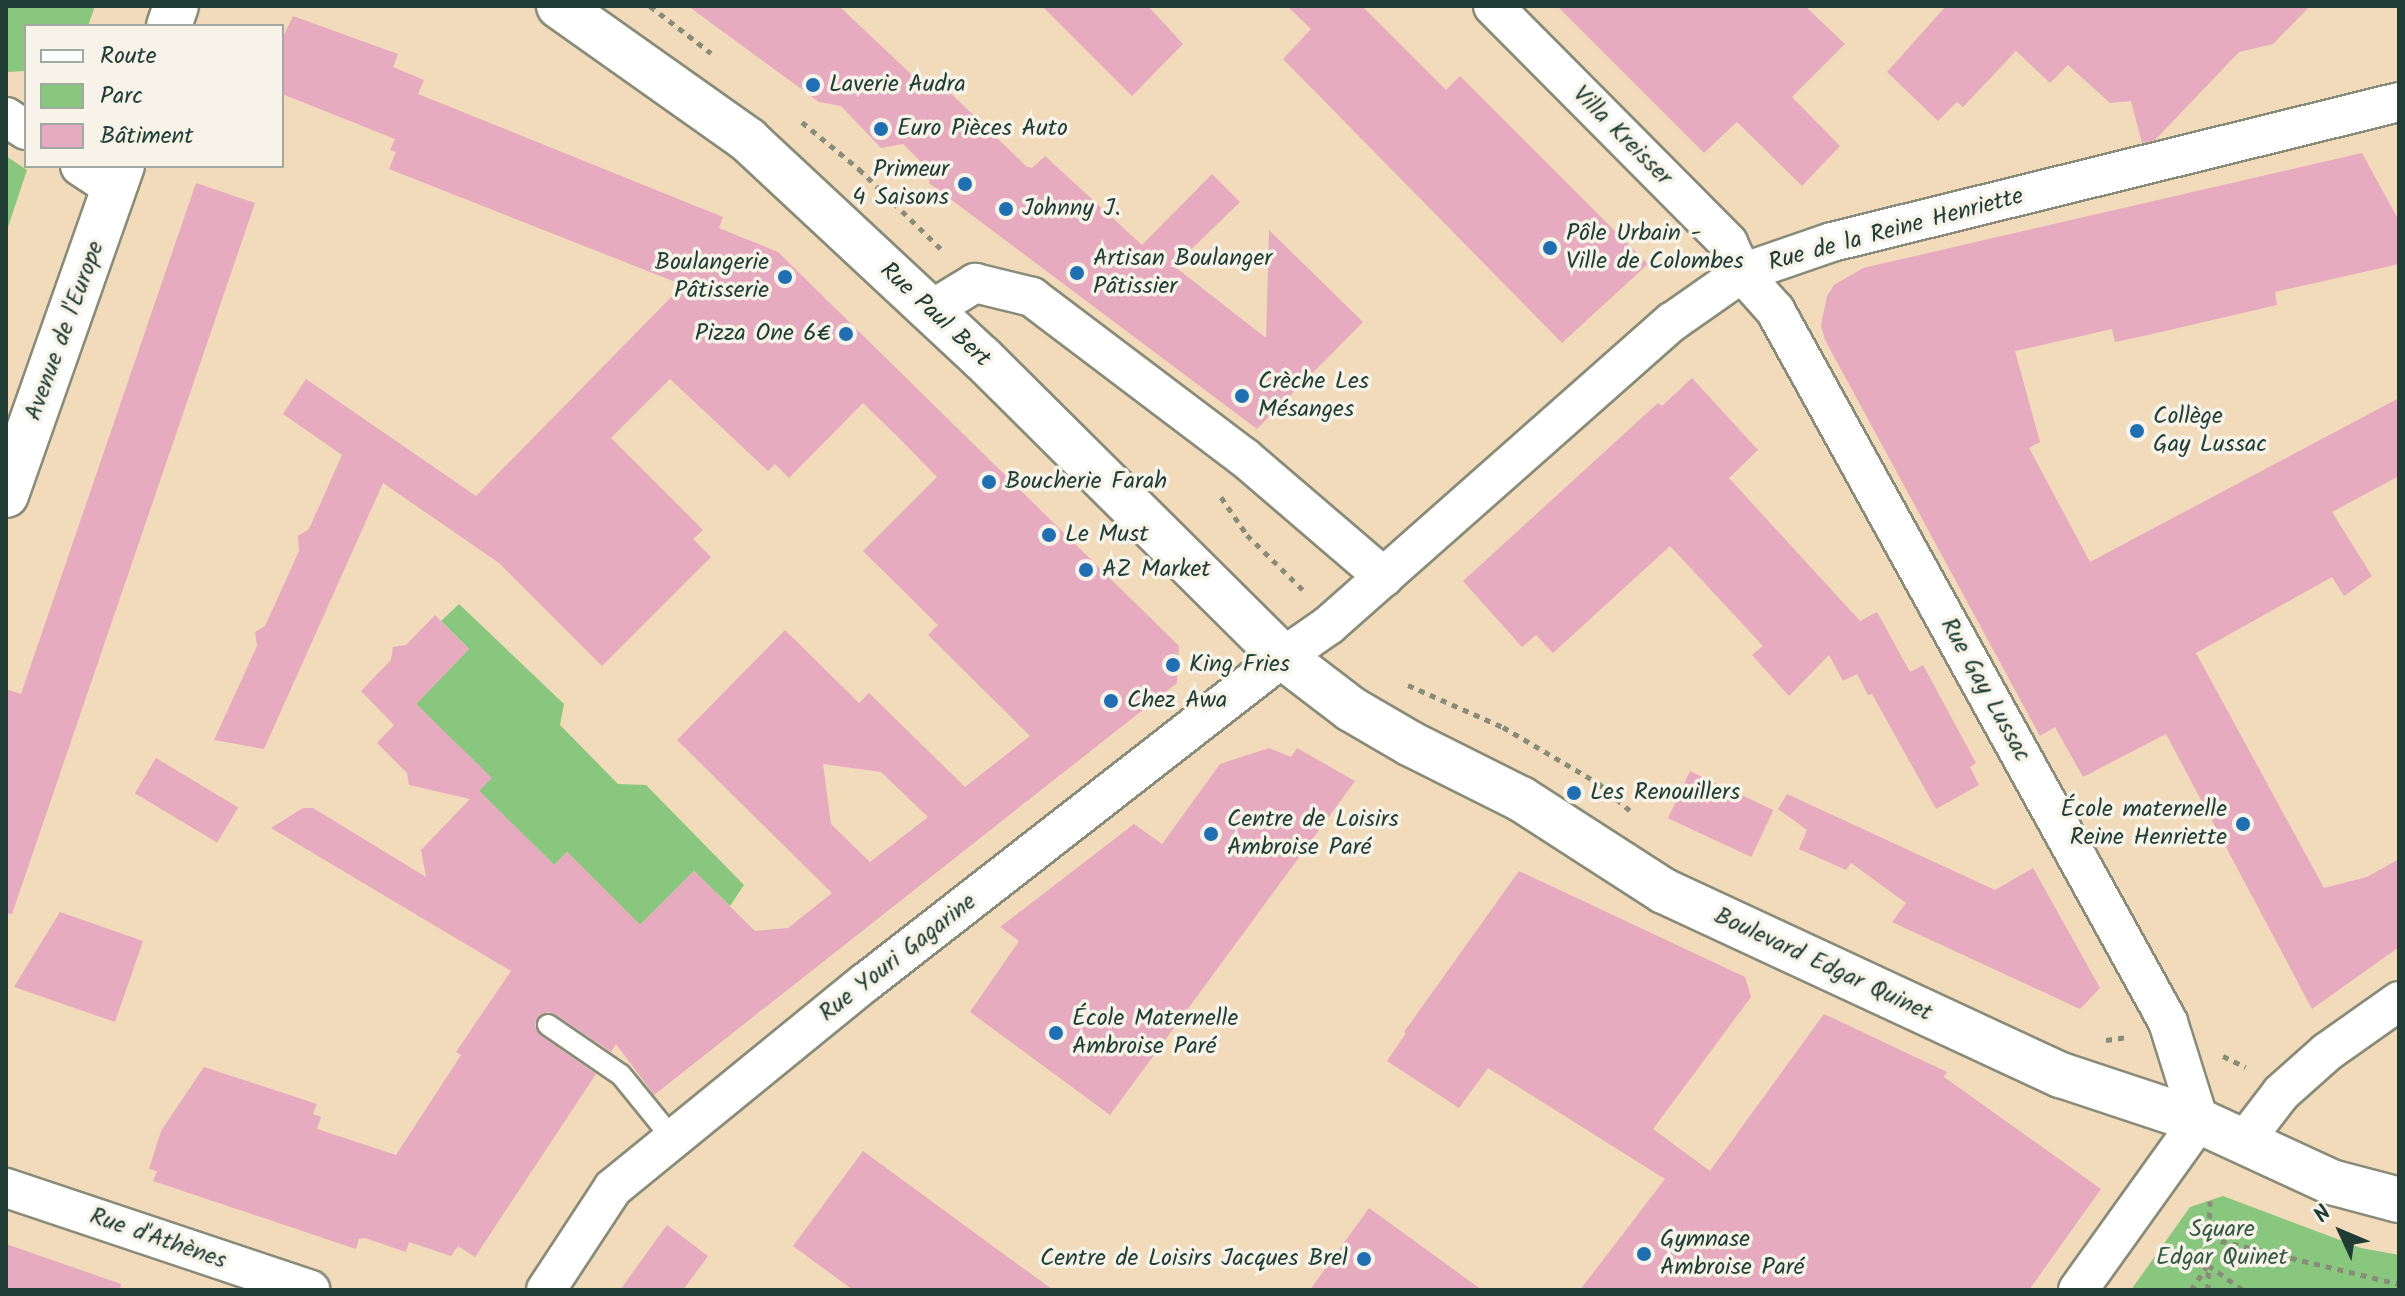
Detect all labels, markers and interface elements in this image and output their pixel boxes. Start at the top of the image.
legend [24,24,284,168]
text: Route [100,37,157,76]
place label: Laverie Audra [829,71,966,99]
marker: Laverie Audra [804,76,822,94]
text: Parc [100,77,143,116]
street label: Villa Kreisser [1566,80,1678,192]
place label: Euro Pièces Auto [897,115,1068,143]
text: Bâtiment [100,117,194,156]
marker: Euro Pièces Auto [872,120,890,138]
place label: Primeur 4 Saisons [852,156,949,212]
marker: Primeur 4 Saisons [956,175,974,193]
street label: Rue de la Reine Henriette [1766,182,2026,278]
place label: Johnny J. [1022,195,1120,223]
marker: Johnny J. [997,200,1015,218]
place label: Pôle Urbain - Ville de Colombes [1566,220,1744,276]
street label: Avenue de l'Europe [19,237,111,425]
marker: Pôle Urbain - Ville de Colombes [1541,239,1559,257]
place label: Artisan Boulanger Pâtissier [1093,245,1272,301]
place label: Boulangerie Pâtisserie [655,249,769,305]
street label: Rue Paul Bert [874,257,996,373]
marker: Artisan Boulanger Pâtissier [1068,264,1086,282]
marker: Boulangerie Pâtisserie [776,268,794,286]
place label: Pizza One 6€ [695,320,830,348]
marker: Pizza One 6€ [837,325,855,343]
place label: Crèche Les Mésanges [1258,368,1369,424]
marker: Crèche Les Mésanges [1233,387,1251,405]
place label: Collège Gay Lussac [2153,403,2267,459]
marker: Collège Gay Lussac [2128,422,2146,440]
place label: Boucherie Farah [1005,468,1167,496]
marker: Boucherie Farah [980,473,998,491]
place label: Le Must [1065,521,1149,549]
marker: Le Must [1040,526,1058,544]
place label: AZ Market [1102,556,1211,584]
marker: AZ Market [1077,561,1095,579]
street label: Rue Gay Lussac [1934,613,2036,767]
place label: King Fries [1189,651,1290,679]
marker: King Fries [1164,656,1182,674]
place label: Chez Awa [1127,687,1227,715]
marker: Chez Awa [1102,692,1120,710]
place label: Les Renouillers [1590,779,1740,807]
marker: Les Renouillers [1565,784,1583,802]
place label: École maternelle Reine Henriette [2061,796,2227,852]
place label: Centre de Loisirs Ambroise Paré [1227,806,1399,862]
marker: École maternelle Reine Henriette [2234,815,2252,833]
marker: Centre de Loisirs Ambroise Paré [1202,825,1220,843]
street label: Rue Youri Gagarine [814,888,982,1028]
street label: Boulevard Edgar Quinet [1709,902,1937,1028]
place label: École Maternelle Ambroise Paré [1072,1005,1238,1061]
marker: École Maternelle Ambroise Paré [1047,1024,1065,1042]
north arrow [2301,1192,2381,1272]
text: N [2306,1198,2341,1232]
street label: Rue d'Athènes [86,1202,230,1276]
park label: Square Edgar Quinet [2156,1216,2288,1272]
place label: Gymnase Ambroise Paré [1660,1226,1804,1282]
place label: Centre de Loisirs Jacques Brel [1040,1245,1348,1273]
marker: Gymnase Ambroise Paré [1635,1245,1653,1263]
marker: Centre de Loisirs Jacques Brel [1355,1250,1373,1268]

